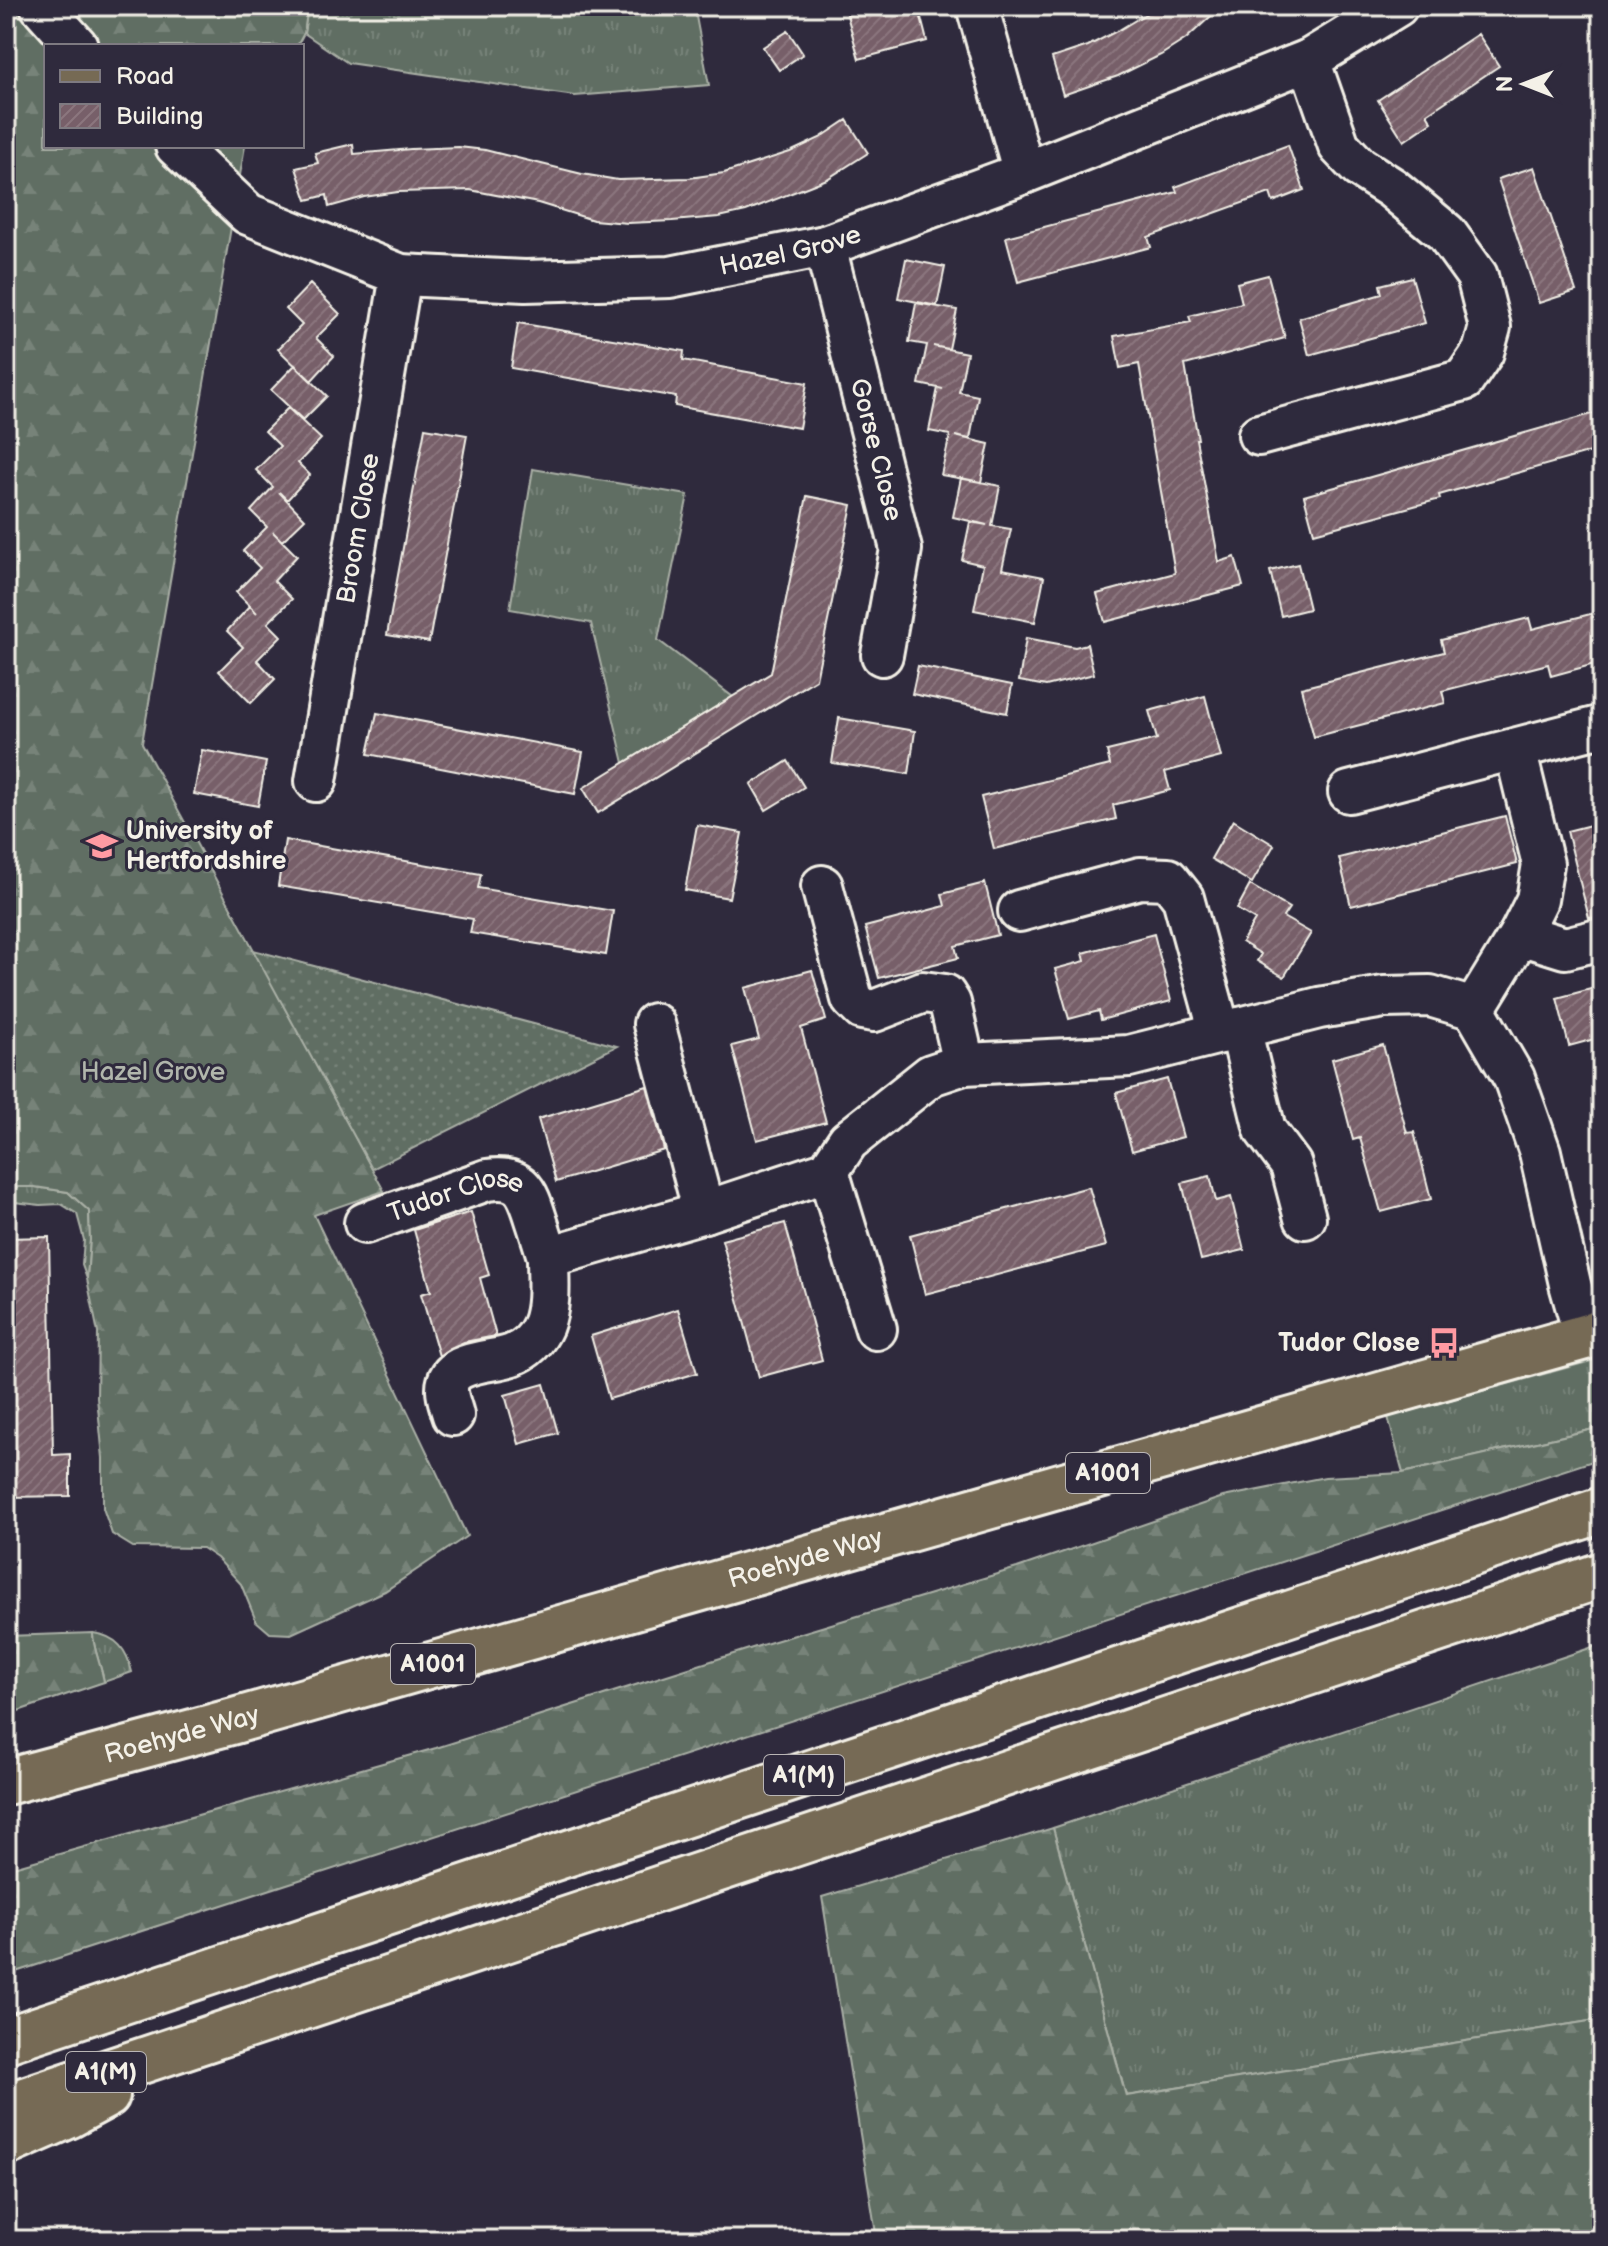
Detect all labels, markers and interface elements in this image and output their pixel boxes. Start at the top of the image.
legend [44,44,304,148]
north arrow [1484,44,1564,124]
text: Road [116,62,174,91]
text: N [1492,76,1519,92]
text: Building [116,102,203,131]
street label: Hazel Grove [717,219,865,282]
street label: Gorse Close [843,375,909,524]
street label: Broom Close [331,451,386,606]
place label: University of Hertfordshire [126,816,286,877]
school or university icon: University of Hertfordshire [85,829,119,863]
park label: Hazel Grove [81,1057,225,1088]
street label: Tudor Close [384,1163,531,1229]
bus stop icon: Tudor Close [1427,1326,1461,1360]
place label: Tudor Close [1278,1328,1420,1359]
road number: A1001 [1066,1453,1150,1493]
street label: Roehyde Way [725,1522,886,1595]
road number: A1001 [391,1644,475,1684]
street label: Roehyde Way [101,1699,263,1771]
road number: A1(M) [764,1755,844,1795]
road number: A1(M) [66,2052,146,2092]

